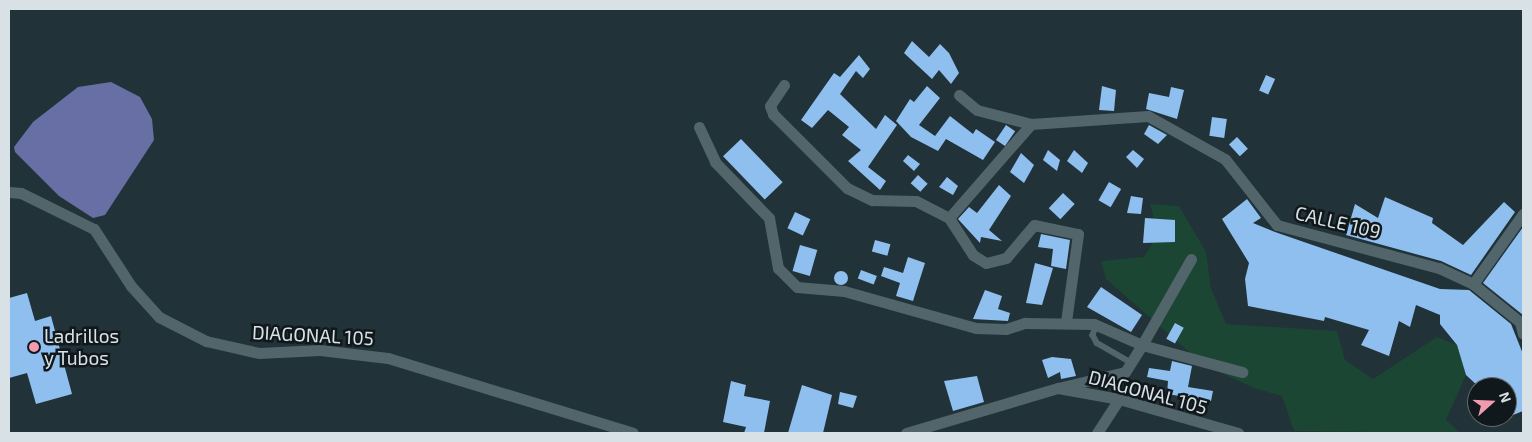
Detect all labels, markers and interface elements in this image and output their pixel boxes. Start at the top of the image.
street label: CALLE 109 [1293,201,1383,243]
street label: DIAGONAL 105 [251,320,375,350]
place label: Ladrillos y Tubos [44,325,119,369]
marker: Ladrillos y Tubos [28,341,40,353]
street label: DIAGONAL 105 [1086,365,1210,419]
north arrow [1467,377,1517,427]
text: N [1496,389,1515,405]

